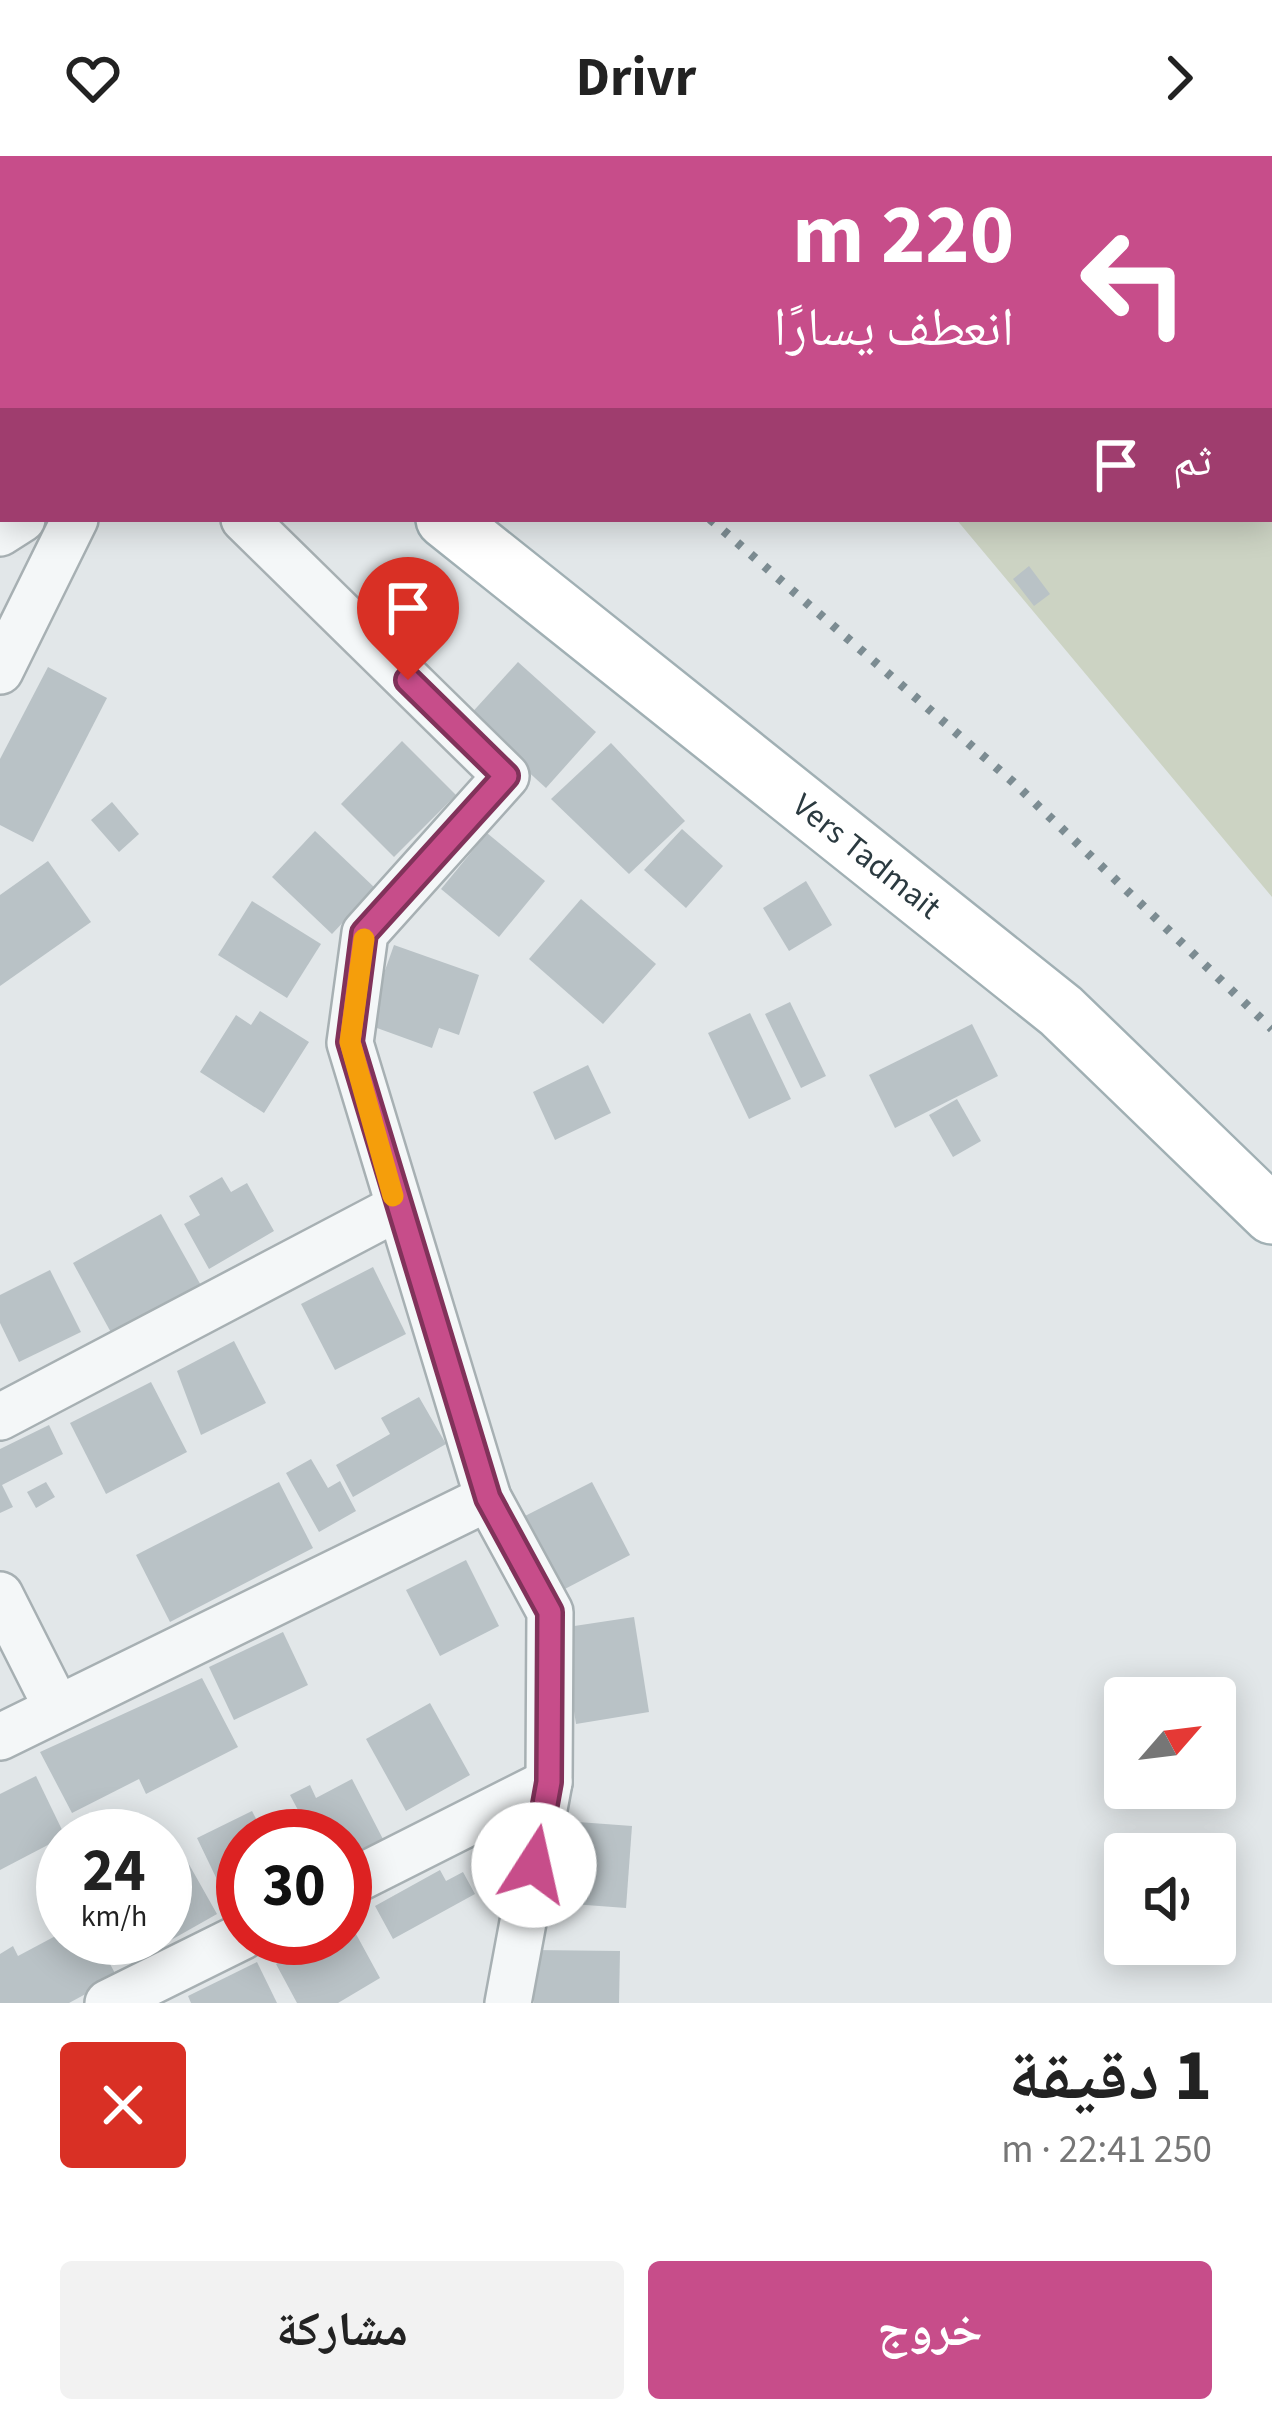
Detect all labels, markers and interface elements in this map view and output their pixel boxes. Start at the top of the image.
text: Drivr [576,40,696,117]
icon: heart [60,45,126,111]
icon: forward [1146,45,1212,111]
text: 220 m [792,176,1014,296]
icon: left [1056,204,1212,360]
text: انعطف يسارًا [773,290,1014,367]
text: ثم [1173,429,1212,493]
icon: arrive [1083,432,1149,498]
pin [357,557,459,680]
icon: arrive [375,575,441,641]
street label: Vers Tadmait [783,782,951,930]
north arrow [1104,1677,1236,1809]
map controls [1104,1677,1236,1965]
position arrow [471,1802,597,1928]
speed limit sign: 30 [216,1809,372,1965]
text: 24 [82,1829,146,1914]
button: sound [1104,1833,1236,1965]
text: km/h [81,1895,147,1938]
text: 1 دقيقة [1008,2025,1212,2128]
button: close [60,2042,186,2168]
text: 250 m · 22:41 [1001,2122,1212,2178]
button: مشاركة [60,2261,624,2399]
button: خروج [648,2261,1212,2399]

